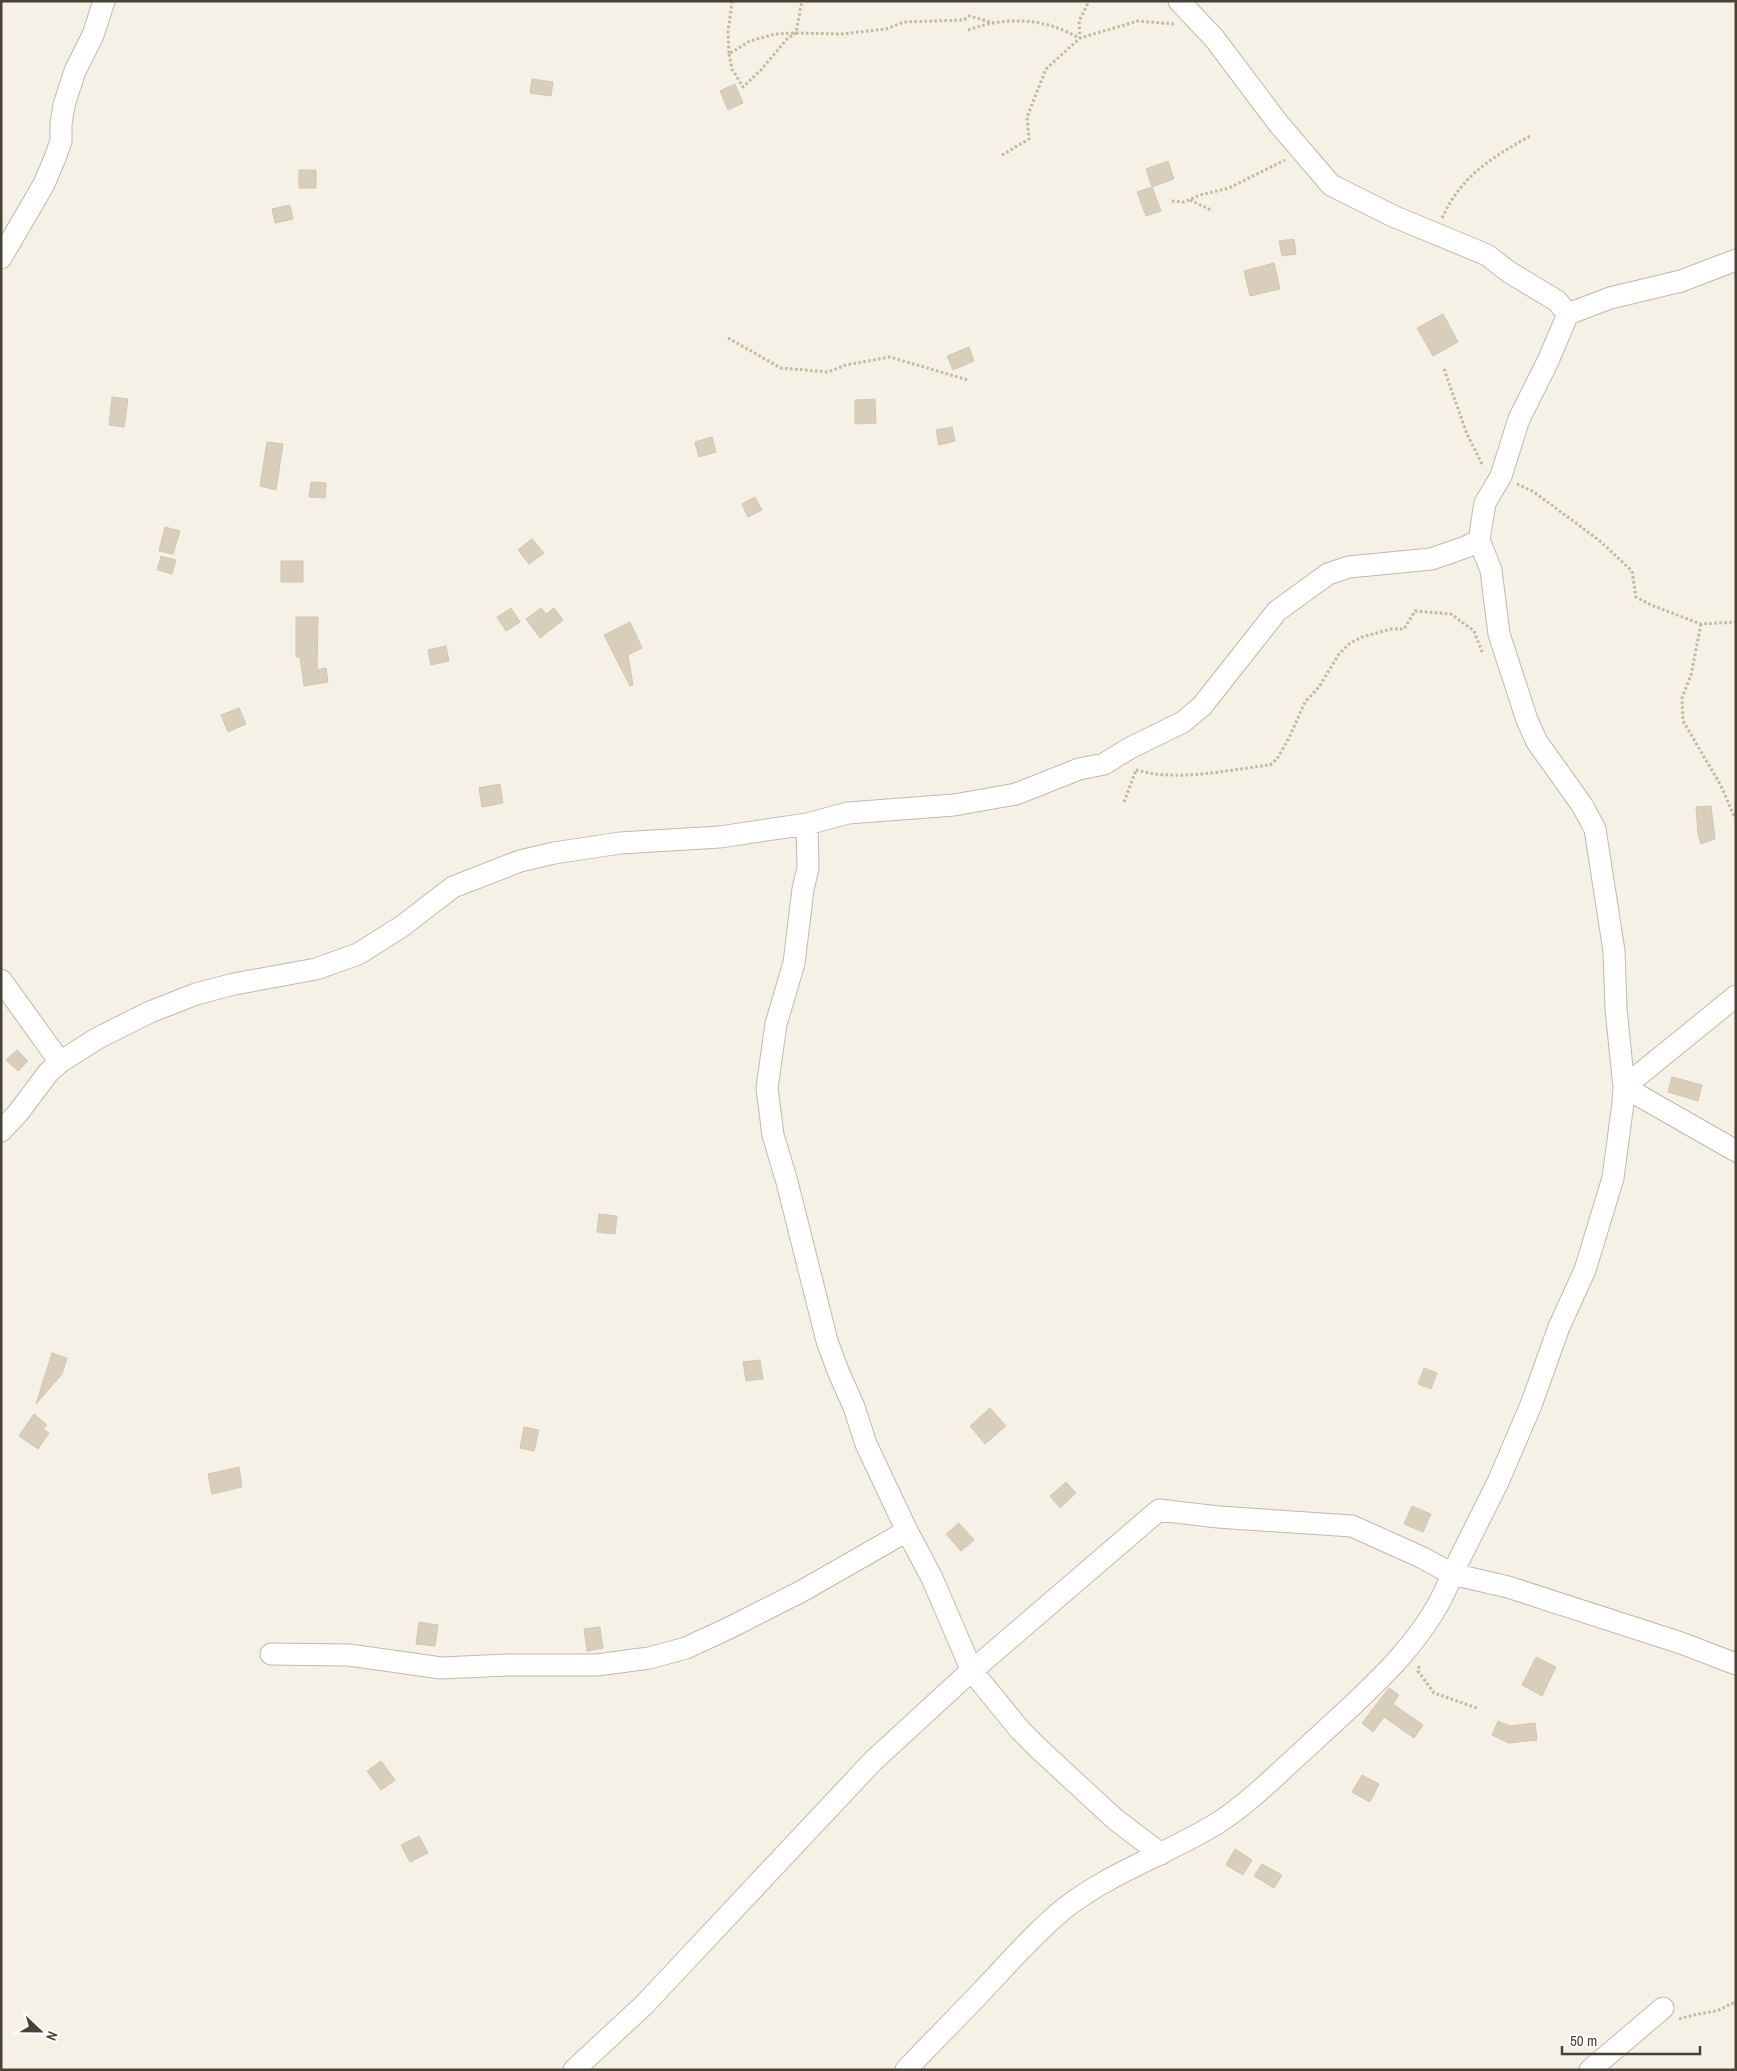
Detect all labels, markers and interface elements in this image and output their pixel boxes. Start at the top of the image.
north arrow [15,2006,65,2056]
scale bar [1562,2024,1700,2056]
text: N [42,2029,62,2043]
text: 50 m [1570,2030,1597,2051]

